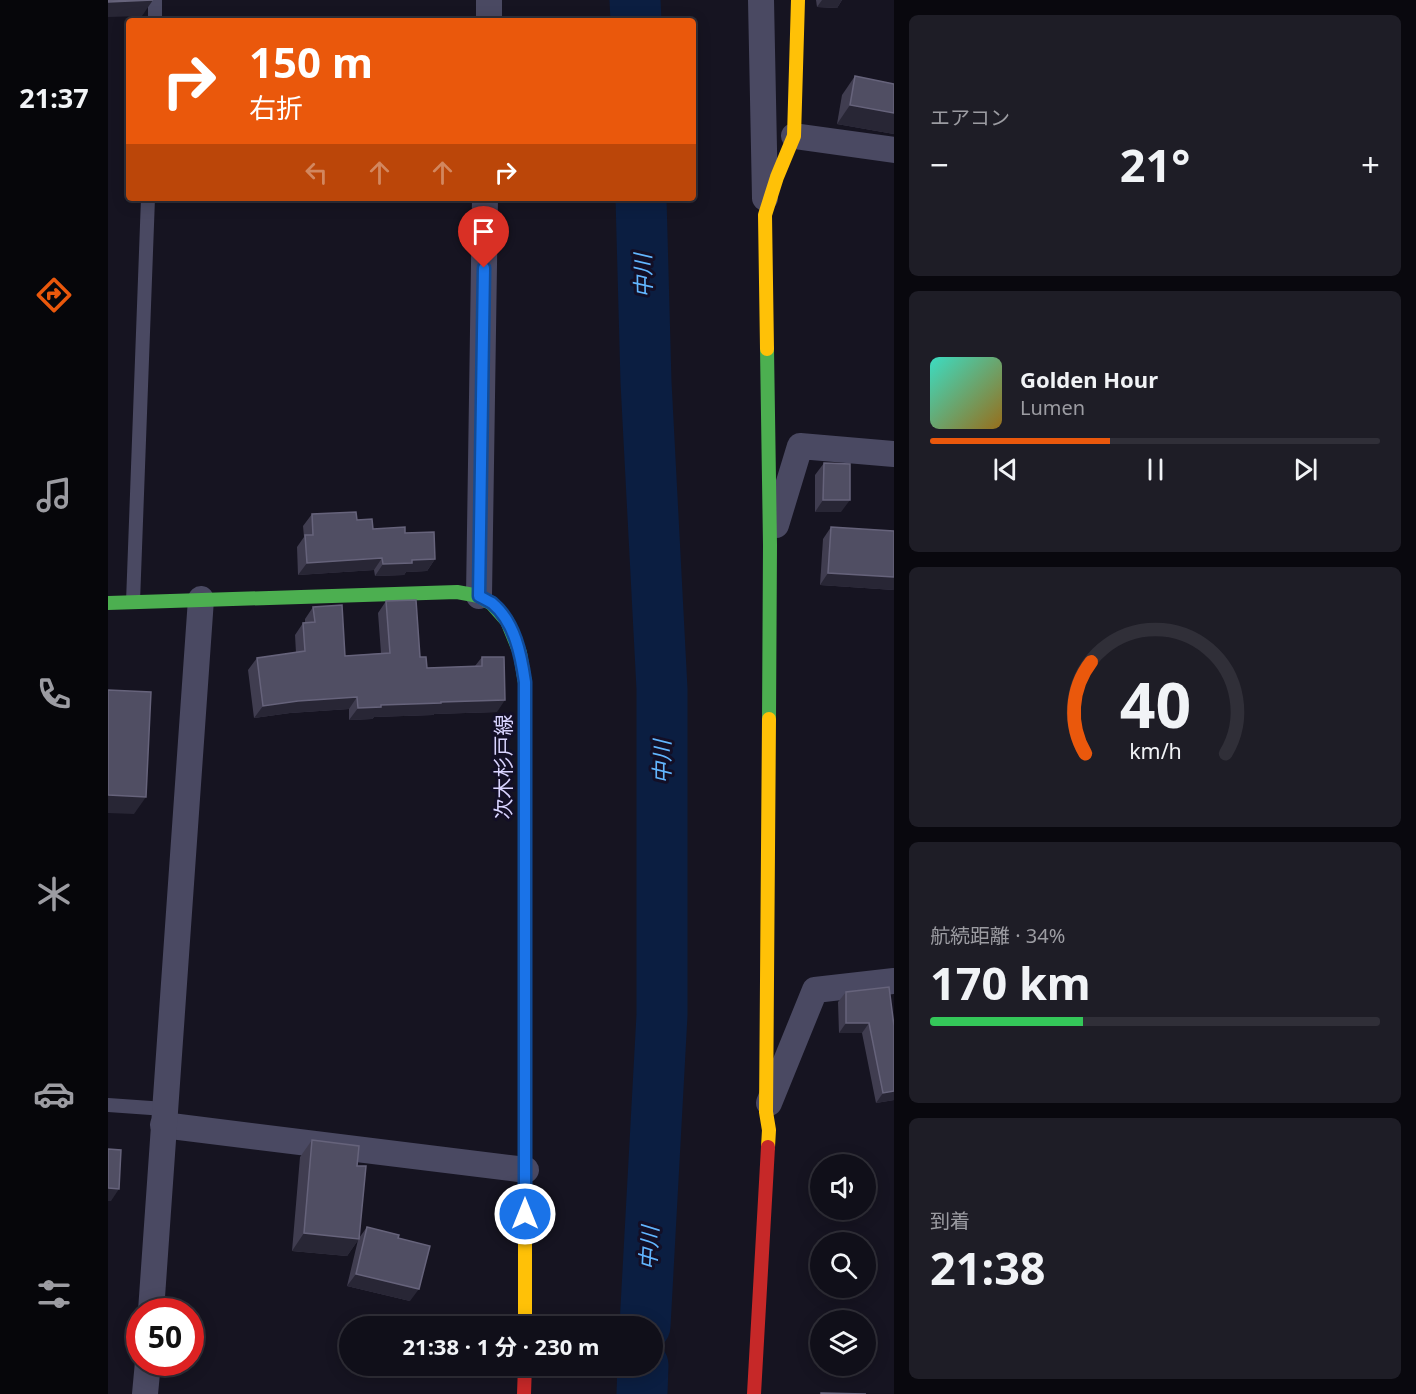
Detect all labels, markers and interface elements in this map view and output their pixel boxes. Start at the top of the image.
text: 150 m [249,33,373,90]
icon: right [150,42,228,120]
text: 21:37 [19,79,89,116]
text: 右折 [249,89,303,126]
text: エアコン [930,104,1010,131]
text: 21° [1120,134,1190,195]
text: − [930,142,949,187]
text: + [1361,142,1380,187]
icon: left [300,156,333,189]
icon: ahead [363,156,396,189]
icon: ahead [426,156,459,189]
icon: right [489,156,522,189]
pin [458,206,509,268]
icon: arrive [467,215,500,248]
water label: 中川 [627,252,657,298]
icon: directions [33,274,75,316]
text: Golden Hour [1020,364,1158,394]
text: Lumen [1020,394,1085,421]
icon: previous [989,453,1022,486]
icon: pause [1139,453,1172,486]
icon: next [1289,453,1322,486]
icon: music [33,474,75,516]
text: 40 [1119,661,1191,746]
icon: phone [33,673,75,715]
street label: 次木杉戸線 [489,715,517,820]
text: km/h [1129,736,1181,765]
water label: 中川 [646,738,676,784]
icon: climate [33,873,75,915]
text: 航続距離 · 34% [930,922,1065,949]
text: 170 km [930,952,1091,1013]
icon: car [33,1073,75,1115]
map controls [810,1154,876,1376]
button: sound [810,1154,876,1220]
position arrow [493,1182,557,1246]
text: 到着 [930,1207,970,1234]
water label: 中川 [632,1223,664,1271]
button: search [810,1232,876,1298]
text: 21:38 [930,1237,1046,1298]
icon: filters [33,1273,75,1315]
speed limit sign: 50 [126,1298,204,1376]
button: layers [810,1310,876,1376]
text: 21:38 · 1 分 · 230 m [403,1331,600,1361]

